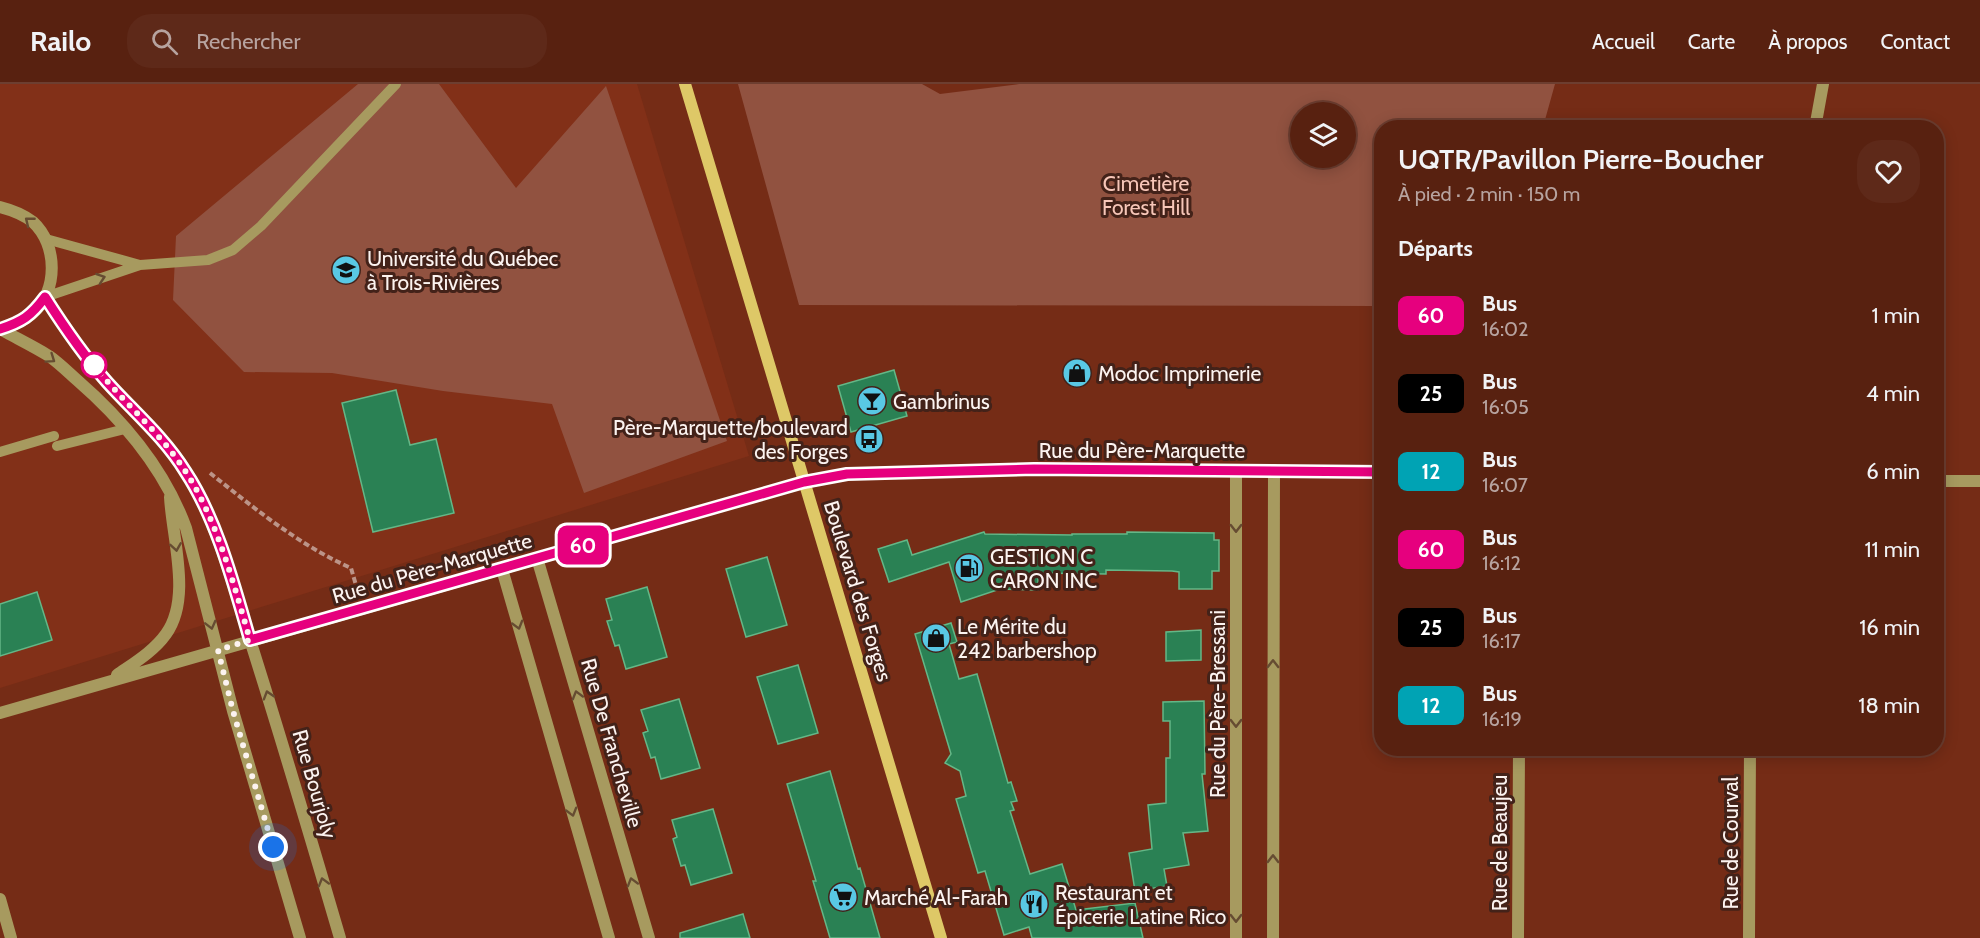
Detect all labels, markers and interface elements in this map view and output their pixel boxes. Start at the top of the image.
search box [127,14,547,68]
text: Railo [30,24,91,58]
icon: search [148,25,181,58]
text: Rechercher [196,28,300,55]
text: Accueil [1592,29,1655,54]
text: Carte [1688,29,1735,54]
text: À propos [1768,29,1847,54]
text: Contact [1880,29,1950,54]
map controls [1290,102,1356,168]
button: layers [1290,102,1356,168]
button: heart [1857,140,1920,203]
text: UQTR/Pavillon Pierre-Boucher [1398,142,1763,176]
park label: Cimetière Forest Hill [1102,171,1190,220]
text: À pied · 2 min · 150 m [1398,182,1580,206]
one-way arrow [25,217,36,228]
text: Départs [1398,235,1473,262]
place label: Université du Québec à Trois-Rivières [367,246,558,295]
school or university icon: Université du Québec à Trois-Rivières [330,254,362,286]
one-way arrow [95,273,106,286]
text: Bus [1482,290,1517,317]
text: 1 min [1872,302,1920,329]
text: 60 [1418,303,1444,328]
text: 16:02 [1482,317,1528,341]
one-way arrow [44,352,55,363]
unlabelled marker [81,352,107,378]
shop icon: Modoc Imprimerie [1061,357,1093,389]
place label: Modoc Imprimerie [1098,361,1261,386]
text: Bus [1482,368,1517,395]
text: 4 min [1866,380,1920,407]
text: 25 [1420,381,1442,406]
bar icon: Gambrinus [856,385,888,417]
place label: Gambrinus [893,389,990,414]
text: 16:05 [1482,395,1529,419]
place label: Père-Marquette/boulevard des Forges [613,415,848,464]
bus stop icon: Père-Marquette/boulevard des Forges [853,423,885,455]
street label: Rue du Père-Marquette [1039,438,1245,463]
text: Bus [1482,446,1517,473]
text: 6 min [1866,458,1920,485]
text: 12 [1422,459,1440,484]
text: 16:07 [1482,473,1528,497]
street label: Boulevard des Forges [819,498,897,685]
one-way arrow [1230,524,1242,533]
text: Bus [1482,524,1517,551]
line badge: 60 [556,526,610,564]
street label: Rue du Père-Marquette [329,527,535,608]
text: 60 [570,533,596,558]
text: 11 min [1864,536,1920,563]
text: 60 [1418,537,1444,562]
one-way arrow [169,542,182,552]
place label: GESTION C CARON INC [990,544,1097,593]
text: 16:12 [1482,551,1521,575]
fuel station icon: GESTION C CARON INC [953,552,985,584]
text: Bus [1482,602,1517,629]
street label: Rue du Père-Bressani [1205,610,1230,798]
place label: Le Mérite du 242 barbershop [957,614,1097,663]
text: 16 min [1859,614,1920,641]
text: 25 [1420,615,1442,640]
one-way arrow [511,619,523,630]
one-way arrow [204,620,217,630]
shop icon: Le Mérite du 242 barbershop [920,622,952,654]
text: 16:17 [1482,629,1521,653]
street label: Rue De Francheville [576,656,648,831]
one-way arrow [1267,659,1279,668]
text: Bus [1482,680,1517,707]
one-way arrow [263,690,275,701]
one-way arrow [572,690,584,701]
text: 18 min [1858,692,1920,719]
text: 12 [1422,693,1440,718]
text: 16:19 [1482,707,1522,731]
one-way arrow [1230,719,1242,728]
street label: Rue Bourjoly [287,727,343,842]
street label: Rue de Beaujeu [1487,775,1513,911]
street label: Rue de Courval [1718,776,1743,910]
one-way arrow [565,806,577,817]
your location [258,832,288,862]
one-way arrow [1267,854,1279,863]
one-way arrow [318,877,330,888]
one-way arrow [627,877,639,888]
place label: Restaurant et Épicerie Latine Rico [1055,880,1226,929]
supermarket icon: Marché Al-Farah [827,881,859,913]
place label: Marché Al-Farah [864,885,1008,910]
restaurant icon: Restaurant et Épicerie Latine Rico [1018,888,1050,920]
one-way arrow [1230,914,1242,923]

